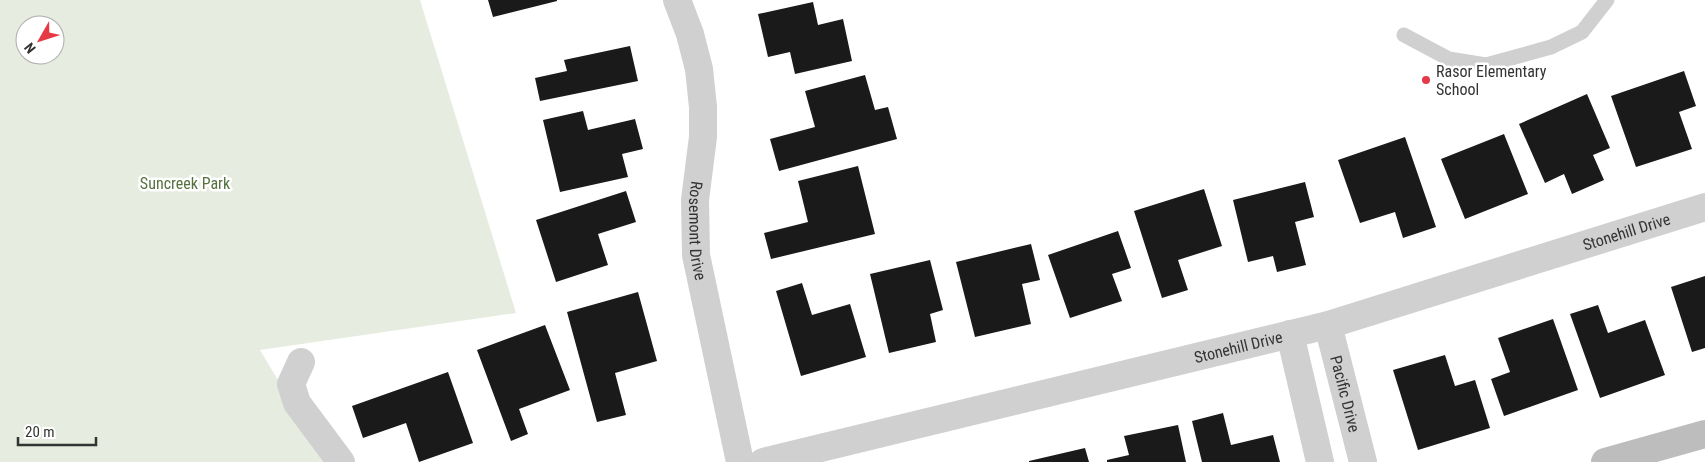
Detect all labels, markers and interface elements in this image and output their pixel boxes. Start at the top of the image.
north arrow [15,15,65,65]
text: N [21,40,39,57]
place label: Rasor Elementary School [1436,62,1547,99]
marker: Rasor Elementary School [1420,74,1432,86]
park label: Suncreek Park [140,174,231,193]
street label: Rosemont Drive [685,180,710,282]
street label: Stonehill Drive [1580,210,1673,255]
street label: Stonehill Drive [1192,327,1285,367]
street label: Pacific Drive [1326,354,1364,434]
scale bar [18,414,95,446]
text: 20 m [25,423,55,441]

